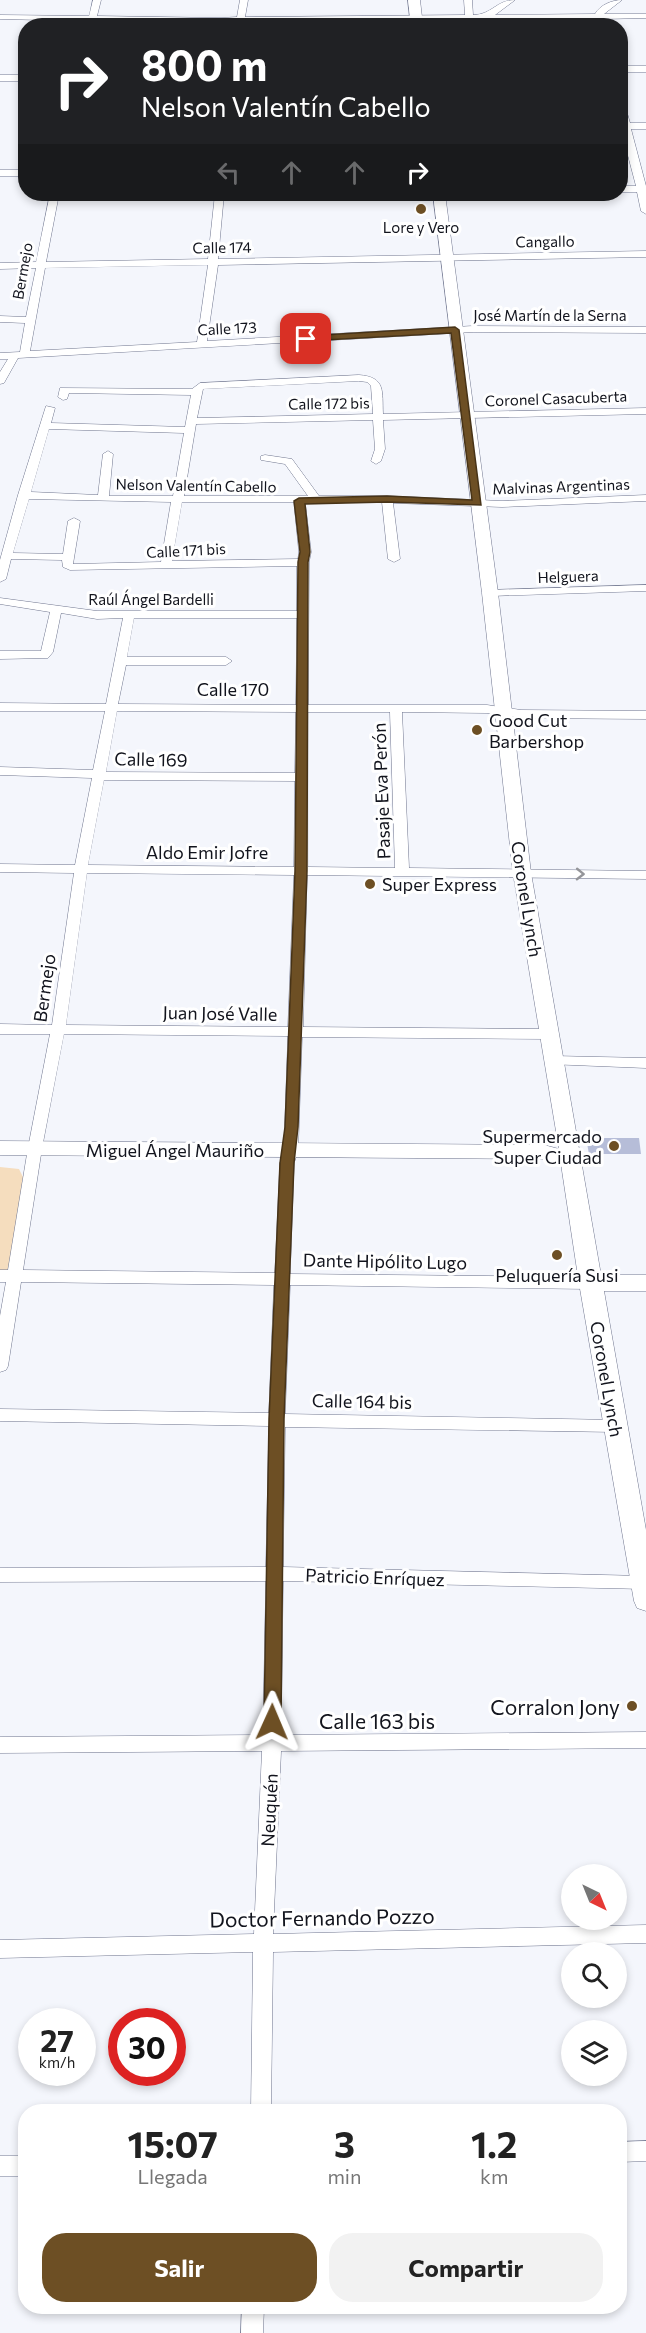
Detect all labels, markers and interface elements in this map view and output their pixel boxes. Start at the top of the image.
text: 800 m [141,38,267,90]
icon: right [42,42,120,120]
text: Nelson Valentín Cabello [141,90,431,123]
icon: left [212,156,245,189]
icon: ahead [275,156,308,189]
icon: ahead [338,156,371,189]
icon: right [401,156,434,189]
marker: Lore y Vero [414,202,428,216]
place label: Lore y Vero [383,218,459,236]
street label: Cangallo [515,231,575,251]
street label: Calle 174 [192,237,252,257]
street label: Bermejo [8,241,36,301]
street label: José Martín de la Serna [473,306,627,324]
pin [280,313,331,364]
street label: Calle 173 [197,317,257,339]
icon: arrive [289,322,322,355]
street label: Coronel Casacuberta [484,387,628,409]
street label: Calle 172 bis [288,393,370,413]
street label: Nelson Valentín Cabello [115,475,277,495]
street label: Malvinas Argentinas [492,475,630,497]
street label: Calle 171 bis [146,539,226,561]
street label: Helguera [537,566,599,586]
street label: Raúl Ángel Bardelli [88,589,214,608]
street label: Calle 170 [197,678,269,700]
place label: Good Cut Barbershop [489,709,584,752]
street label: Pasaje Eva Perón [368,722,394,860]
marker: Good Cut Barbershop [470,723,484,737]
street label: Calle 169 [114,747,188,771]
street label: Coronel Lynch [507,839,547,959]
street label: Aldo Emir Jofre [146,841,268,863]
one-way arrow [576,868,585,880]
place label: Super Express [382,873,497,895]
marker: Super Express [363,877,377,891]
street label: Bermejo [28,952,60,1024]
street label: Juan José Valle [162,1001,278,1025]
place label: Supermercado Super Ciudad [483,1125,602,1168]
street label: Miguel Ángel Mauriño [86,1139,264,1161]
marker: Supermercado Super Ciudad [607,1139,621,1153]
marker: Peluquería Susi [550,1248,564,1262]
street label: Dante Hipólito Lugo [303,1249,467,1273]
place label: Peluquería Susi [495,1264,619,1286]
street label: Coronel Lynch [586,1319,628,1439]
street label: Calle 164 bis [312,1389,412,1413]
street label: Patricio Enríquez [305,1564,445,1590]
position arrow [240,1690,304,1754]
place label: Corralon Jony [490,1694,620,1719]
marker: Corralon Jony [625,1699,639,1713]
street label: Calle 163 bis [319,1708,435,1733]
street label: Neuquén [256,1773,282,1847]
north arrow [561,1864,627,1930]
map controls [561,1864,627,2086]
street label: Doctor Fernando Pozzo [209,1903,435,1931]
button: search [561,1942,627,2008]
speed limit sign: 30 [108,2008,186,2086]
button: layers [561,2020,627,2086]
text: 27 [40,2021,74,2058]
text: km/h [39,2053,75,2071]
text: 15:07 [128,2121,218,2165]
text: 3 [334,2121,355,2165]
text: 1.2 [471,2121,517,2165]
text: Llegada [138,2164,208,2188]
text: min [327,2164,361,2188]
text: km [480,2164,508,2188]
button: Salir [42,2233,317,2302]
button: Compartir [329,2233,603,2302]

